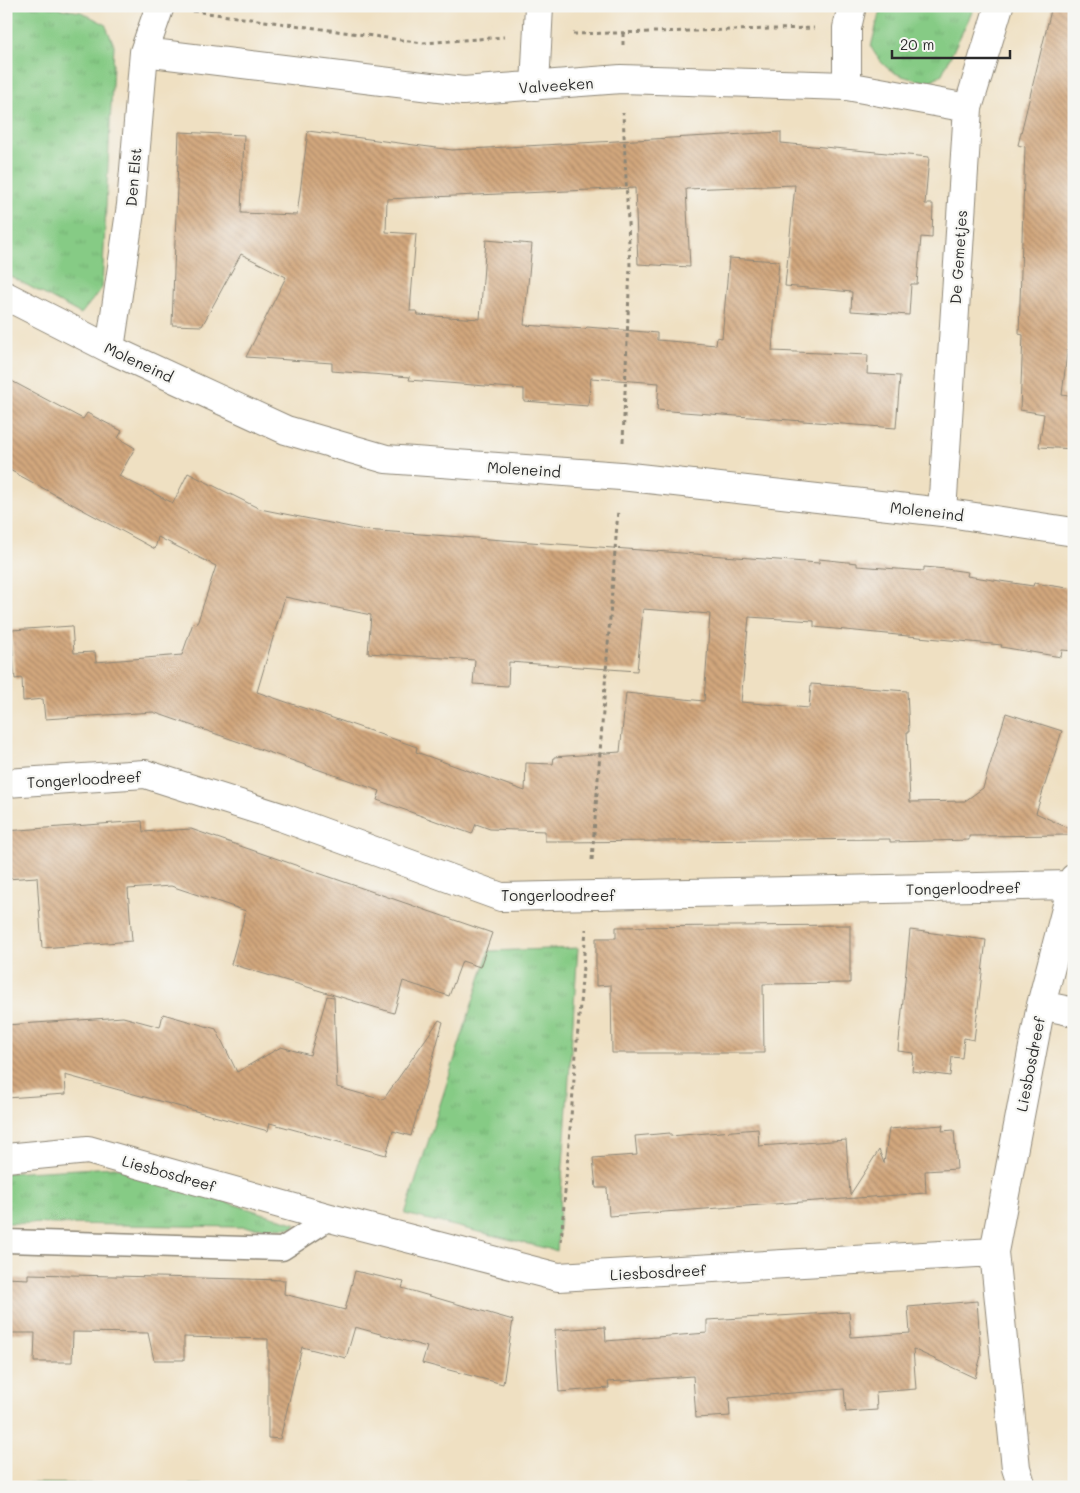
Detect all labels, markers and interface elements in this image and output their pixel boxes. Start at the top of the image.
scale bar [892,28,1010,60]
text: 20 m [900,34,934,54]
street label: Valveeken [518,72,594,98]
street label: Den Elst [120,147,146,207]
street label: De Gemetjes [945,209,971,305]
street label: Moleneind [101,337,177,387]
street label: Moleneind [486,456,562,482]
street label: Moleneind [889,497,965,525]
street label: Tongerloodreef [27,766,143,792]
street label: Tongerloodreef [906,877,1021,899]
street label: Tongerloodreef [501,885,616,905]
street label: Liesbosdreef [1011,1014,1049,1113]
street label: Liesbosdreef [120,1150,219,1196]
street label: Liesbosdreef [609,1259,708,1285]

